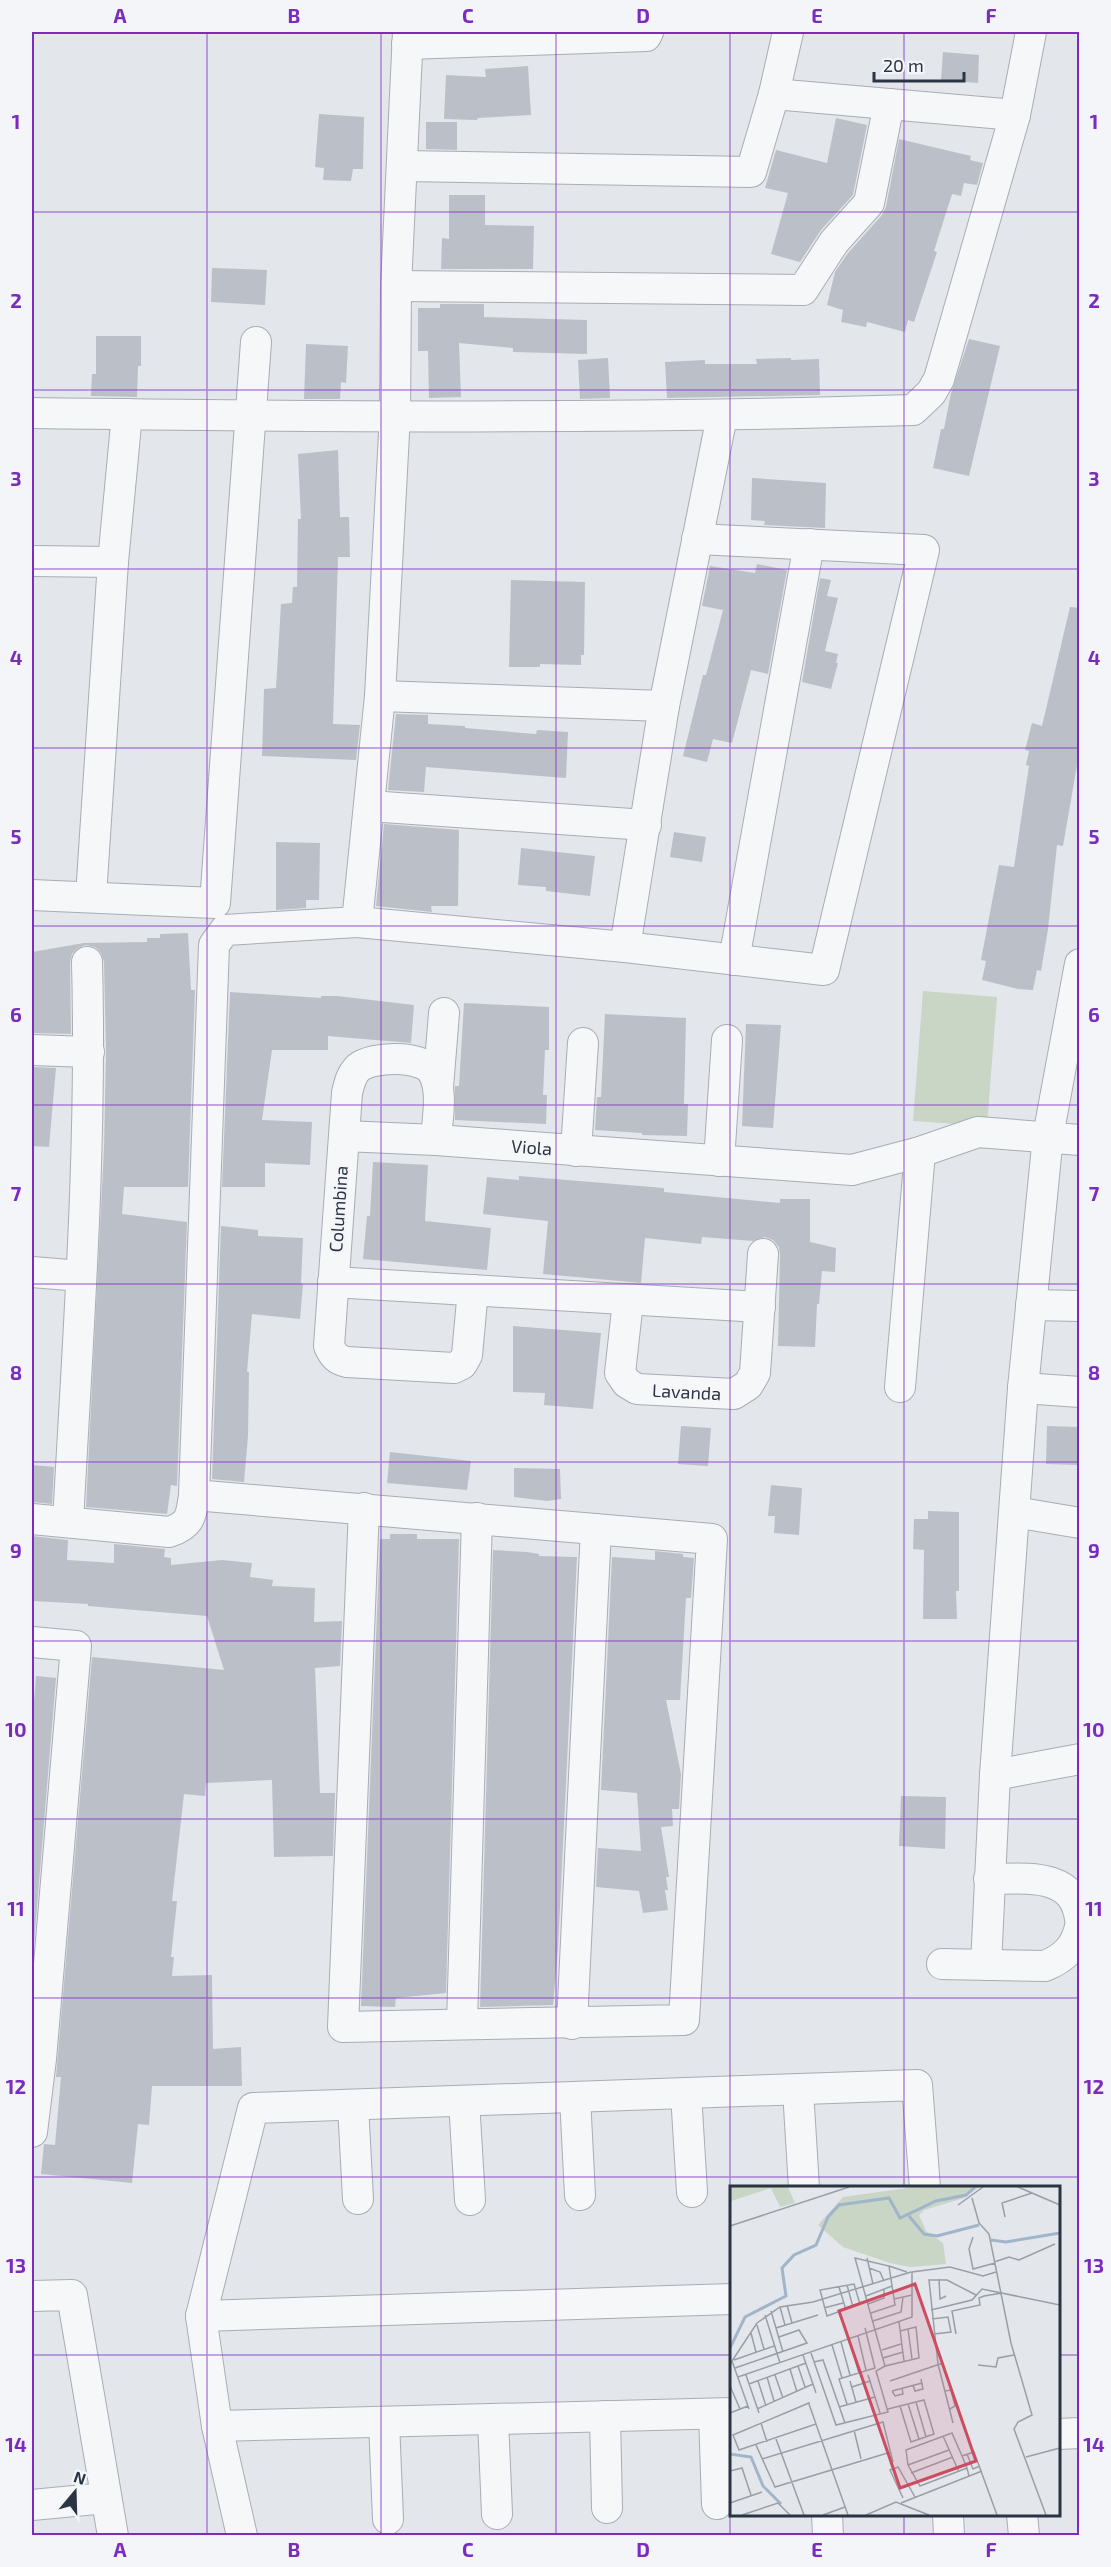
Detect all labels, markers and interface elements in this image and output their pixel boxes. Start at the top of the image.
text: A [113,3,127,27]
text: B [288,3,300,27]
text: C [462,3,474,27]
text: D [636,3,650,27]
text: E [811,3,823,27]
text: F [985,3,997,27]
scale bar [874,45,964,83]
text: 20 m [883,54,924,76]
text: 1 [12,109,20,133]
text: 1 [1090,109,1098,133]
text: 2 [10,288,22,312]
text: 2 [1088,288,1100,312]
text: 3 [10,466,22,490]
text: 3 [1088,466,1100,490]
text: 4 [10,645,23,669]
text: 4 [1088,645,1101,669]
text: 5 [10,824,22,848]
text: 5 [1088,824,1100,848]
text: 6 [10,1002,22,1026]
text: 6 [1088,1002,1100,1026]
street label: Viola [510,1134,553,1159]
street label: Columbina [324,1165,352,1253]
text: 7 [11,1181,22,1205]
text: 7 [1089,1181,1100,1205]
text: 8 [10,1360,22,1384]
text: 8 [1088,1360,1100,1384]
street label: Lavanda [652,1379,722,1404]
text: 9 [10,1538,22,1562]
text: 9 [1088,1538,1100,1562]
text: 10 [5,1717,27,1741]
text: 10 [1083,1717,1105,1741]
text: 11 [7,1896,25,1920]
text: 11 [1085,1896,1103,1920]
text: 12 [6,2074,26,2098]
text: 12 [1084,2074,1104,2098]
inset map [730,2186,1060,2516]
text: 13 [6,2253,26,2277]
text: 13 [1084,2253,1104,2277]
text: 14 [5,2432,27,2456]
text: 14 [1083,2432,1105,2456]
north arrow [45,2462,105,2522]
text: N [71,2466,89,2488]
text: A [113,2537,127,2561]
text: B [288,2537,300,2561]
text: C [462,2537,474,2561]
text: D [636,2537,650,2561]
text: E [811,2537,823,2561]
text: F [985,2537,997,2561]

